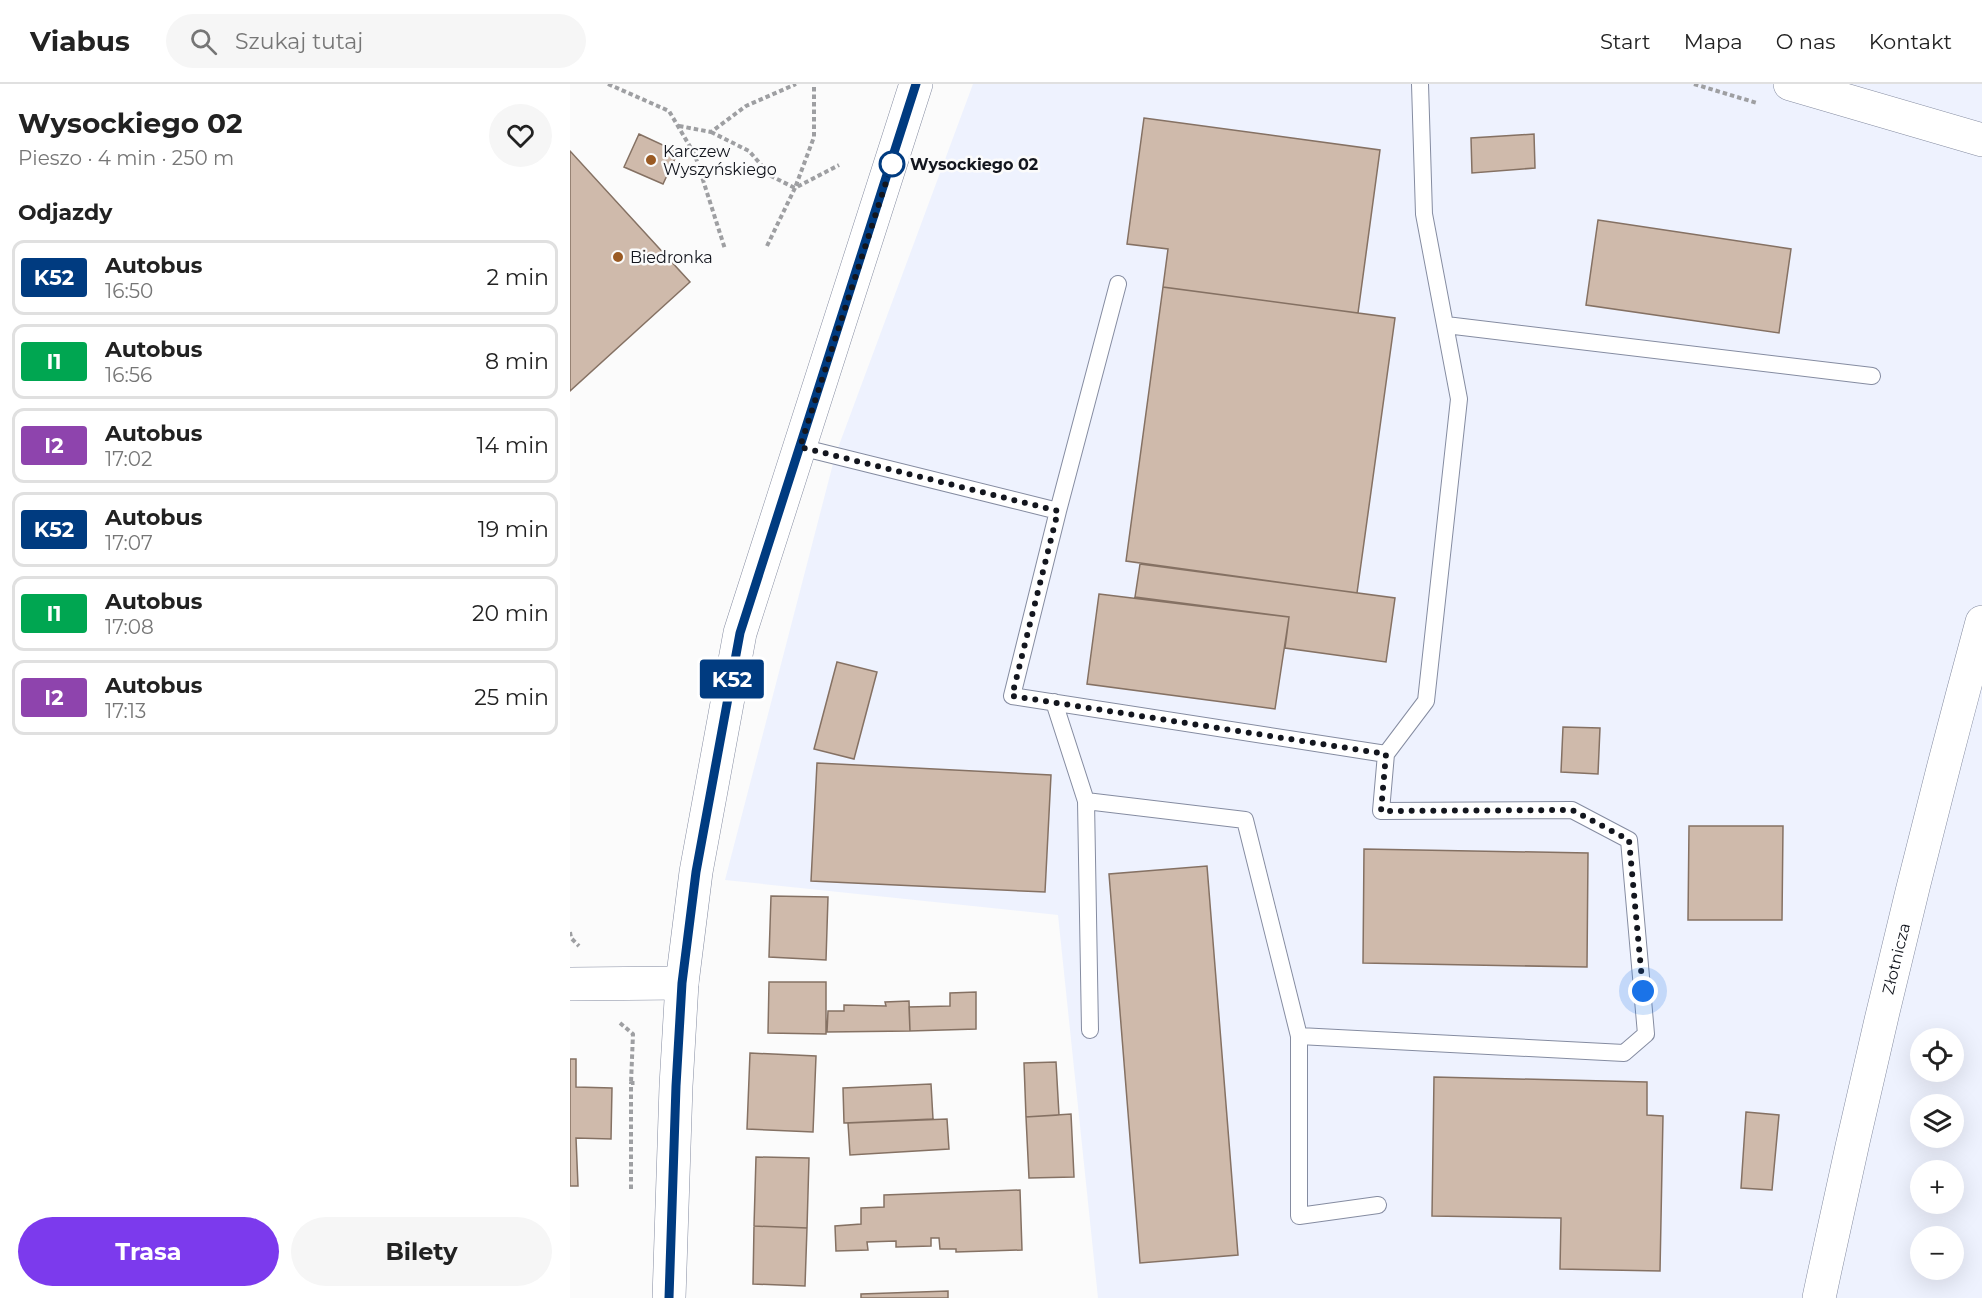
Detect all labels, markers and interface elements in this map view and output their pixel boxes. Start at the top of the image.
search box [166,14,586,68]
text: Viabus [30,24,130,58]
icon: search [187,25,220,58]
text: Szukaj tutaj [235,28,363,55]
text: Start [1600,29,1651,54]
text: Mapa [1684,29,1743,54]
text: O nas [1776,29,1836,54]
text: Kontakt [1869,29,1952,54]
button: heart [489,104,552,167]
text: Wysockiego 02 [18,106,242,140]
place label: Karczew Wyszyńskiego [663,142,777,179]
text: Pieszo · 4 min · 250 m [18,146,234,170]
marker: Wysockiego 02 [879,151,905,177]
marker: Karczew Wyszyńskiego [644,153,658,167]
place label: Wysockiego 02 [910,155,1038,174]
text: Odjazdy [18,199,112,226]
place label: Biedronka [630,248,713,267]
marker: Biedronka [611,250,625,264]
text: Autobus [105,252,202,279]
text: 2 min [487,264,549,291]
text: K52 [34,265,74,290]
text: 16:50 [105,279,153,303]
text: Autobus [105,336,202,363]
text: 8 min [485,348,549,375]
text: I1 [46,349,62,374]
text: 16:56 [105,363,152,387]
text: Autobus [105,420,202,447]
text: 14 min [477,432,549,459]
text: I2 [44,433,64,458]
text: 17:02 [105,447,152,471]
text: Autobus [105,504,202,531]
text: 19 min [478,516,549,543]
text: K52 [34,517,74,542]
text: 17:07 [105,531,153,555]
text: Autobus [105,588,202,615]
text: 20 min [472,600,549,627]
text: I1 [46,601,62,626]
text: 17:08 [105,615,154,639]
line badge: K52 [698,660,766,698]
text: K52 [712,667,752,692]
text: Autobus [105,672,202,699]
text: 25 min [474,684,549,711]
text: I2 [44,685,64,710]
text: 17:13 [105,699,146,723]
street label: Złotnicza [1878,921,1914,996]
your location [1628,976,1658,1006]
map controls [1910,1028,1964,1280]
button: locate [1910,1028,1964,1082]
button: layers [1910,1094,1964,1148]
button: + [1910,1160,1964,1214]
button: Trasa [18,1217,279,1286]
button: Bilety [291,1217,552,1286]
button: − [1910,1226,1964,1280]

